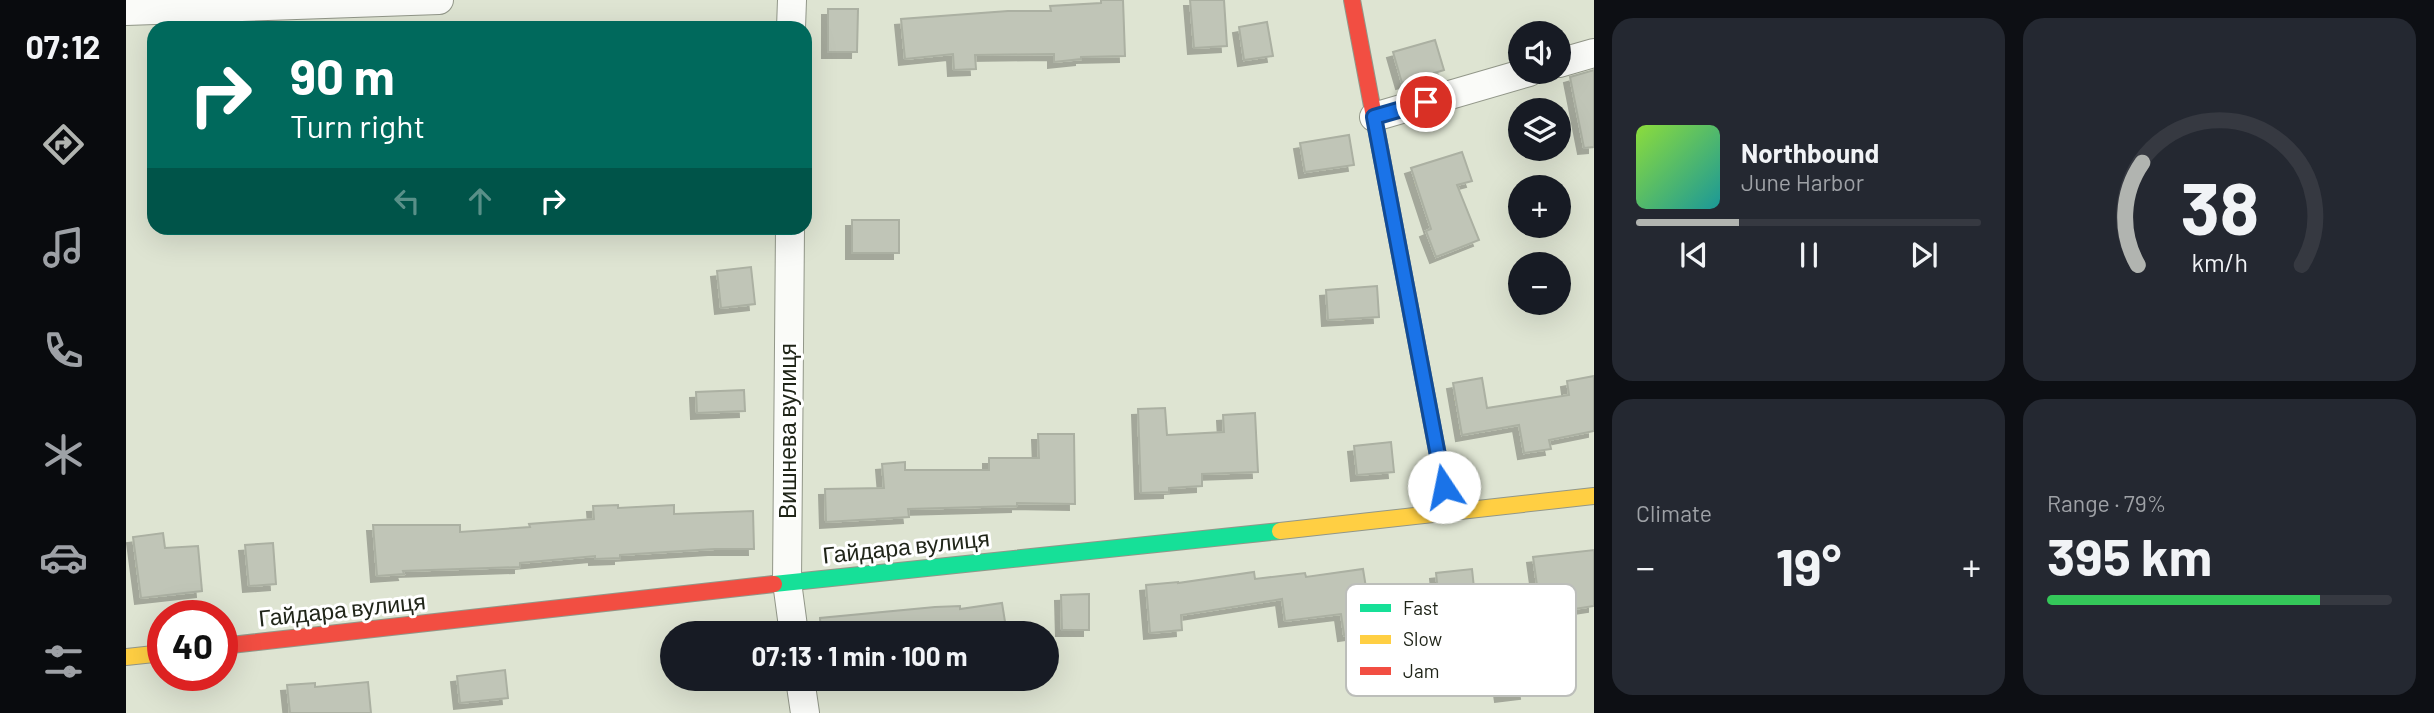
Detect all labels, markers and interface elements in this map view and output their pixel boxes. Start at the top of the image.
map controls [1508,21,1571,315]
button: sound [1508,21,1571,84]
text: 07:12 [25,27,101,65]
text: 90 m [290,46,395,105]
icon: right [175,49,266,140]
pin [1396,72,1456,132]
icon: arrive [1407,83,1445,121]
button: layers [1508,98,1571,161]
text: Turn right [290,106,425,144]
icon: directions [39,120,88,169]
text: Northbound [1741,137,1879,168]
text: 38 [2180,163,2259,251]
text: June Harbor [1741,168,1864,196]
button: + [1508,175,1571,238]
icon: left [388,182,426,220]
icon: ahead [461,182,499,220]
icon: right [534,182,572,220]
icon: music [39,223,88,272]
icon: previous [1675,236,1713,274]
icon: pause [1790,236,1828,274]
icon: next [1905,236,1943,274]
text: km/h [2191,247,2248,277]
button: − [1508,252,1571,315]
icon: phone [39,326,88,375]
street label: Вишнева вулиця [773,343,801,519]
icon: climate [39,430,88,479]
position arrow [1407,450,1481,524]
text: Range · 79% [2047,489,2166,517]
text: Climate [1636,499,1712,527]
street label: Гайдара вулиця [821,523,991,569]
text: 395 km [2047,524,2212,586]
icon: car [39,533,88,582]
text: 19° [1776,534,1841,596]
text: − [1636,543,1655,589]
text: + [1962,543,1981,589]
legend [1346,584,1576,696]
street label: Гайдара вулиця [257,586,427,632]
text: Fast [1403,596,1439,619]
speed limit sign: 40 [147,600,238,691]
text: Slow [1403,627,1442,650]
icon: filters [39,637,88,686]
text: 07:13 · 1 min · 100 m [751,640,968,671]
text: Jam [1403,659,1439,682]

